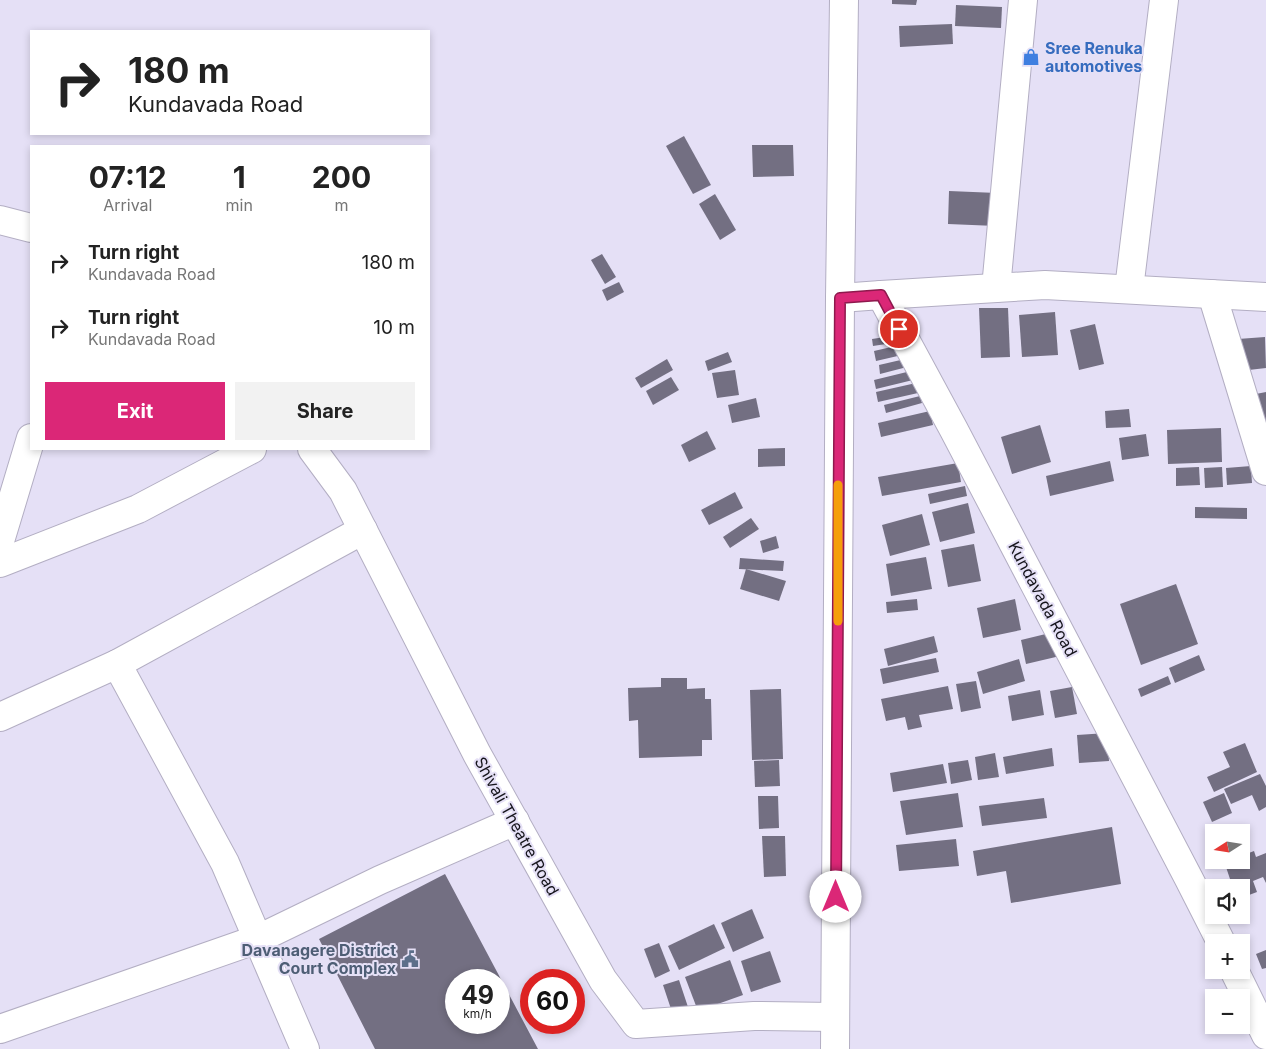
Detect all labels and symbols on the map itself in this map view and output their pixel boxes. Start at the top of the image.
place label: Sree Renuka automotives [1045,38,1143,76]
shop icon: Sree Renuka automotives [1021,47,1041,67]
pin [878,308,920,350]
street label: Kundavada Road [1004,538,1082,660]
street label: Shivali Theatre Road [471,753,563,899]
north arrow [1205,824,1250,869]
position arrow [809,870,861,922]
place label: Davanagere District Court Complex [241,940,396,978]
public building icon: Davanagere District Court Complex [400,949,420,969]
speed limit sign: 60 [520,969,585,1034]

